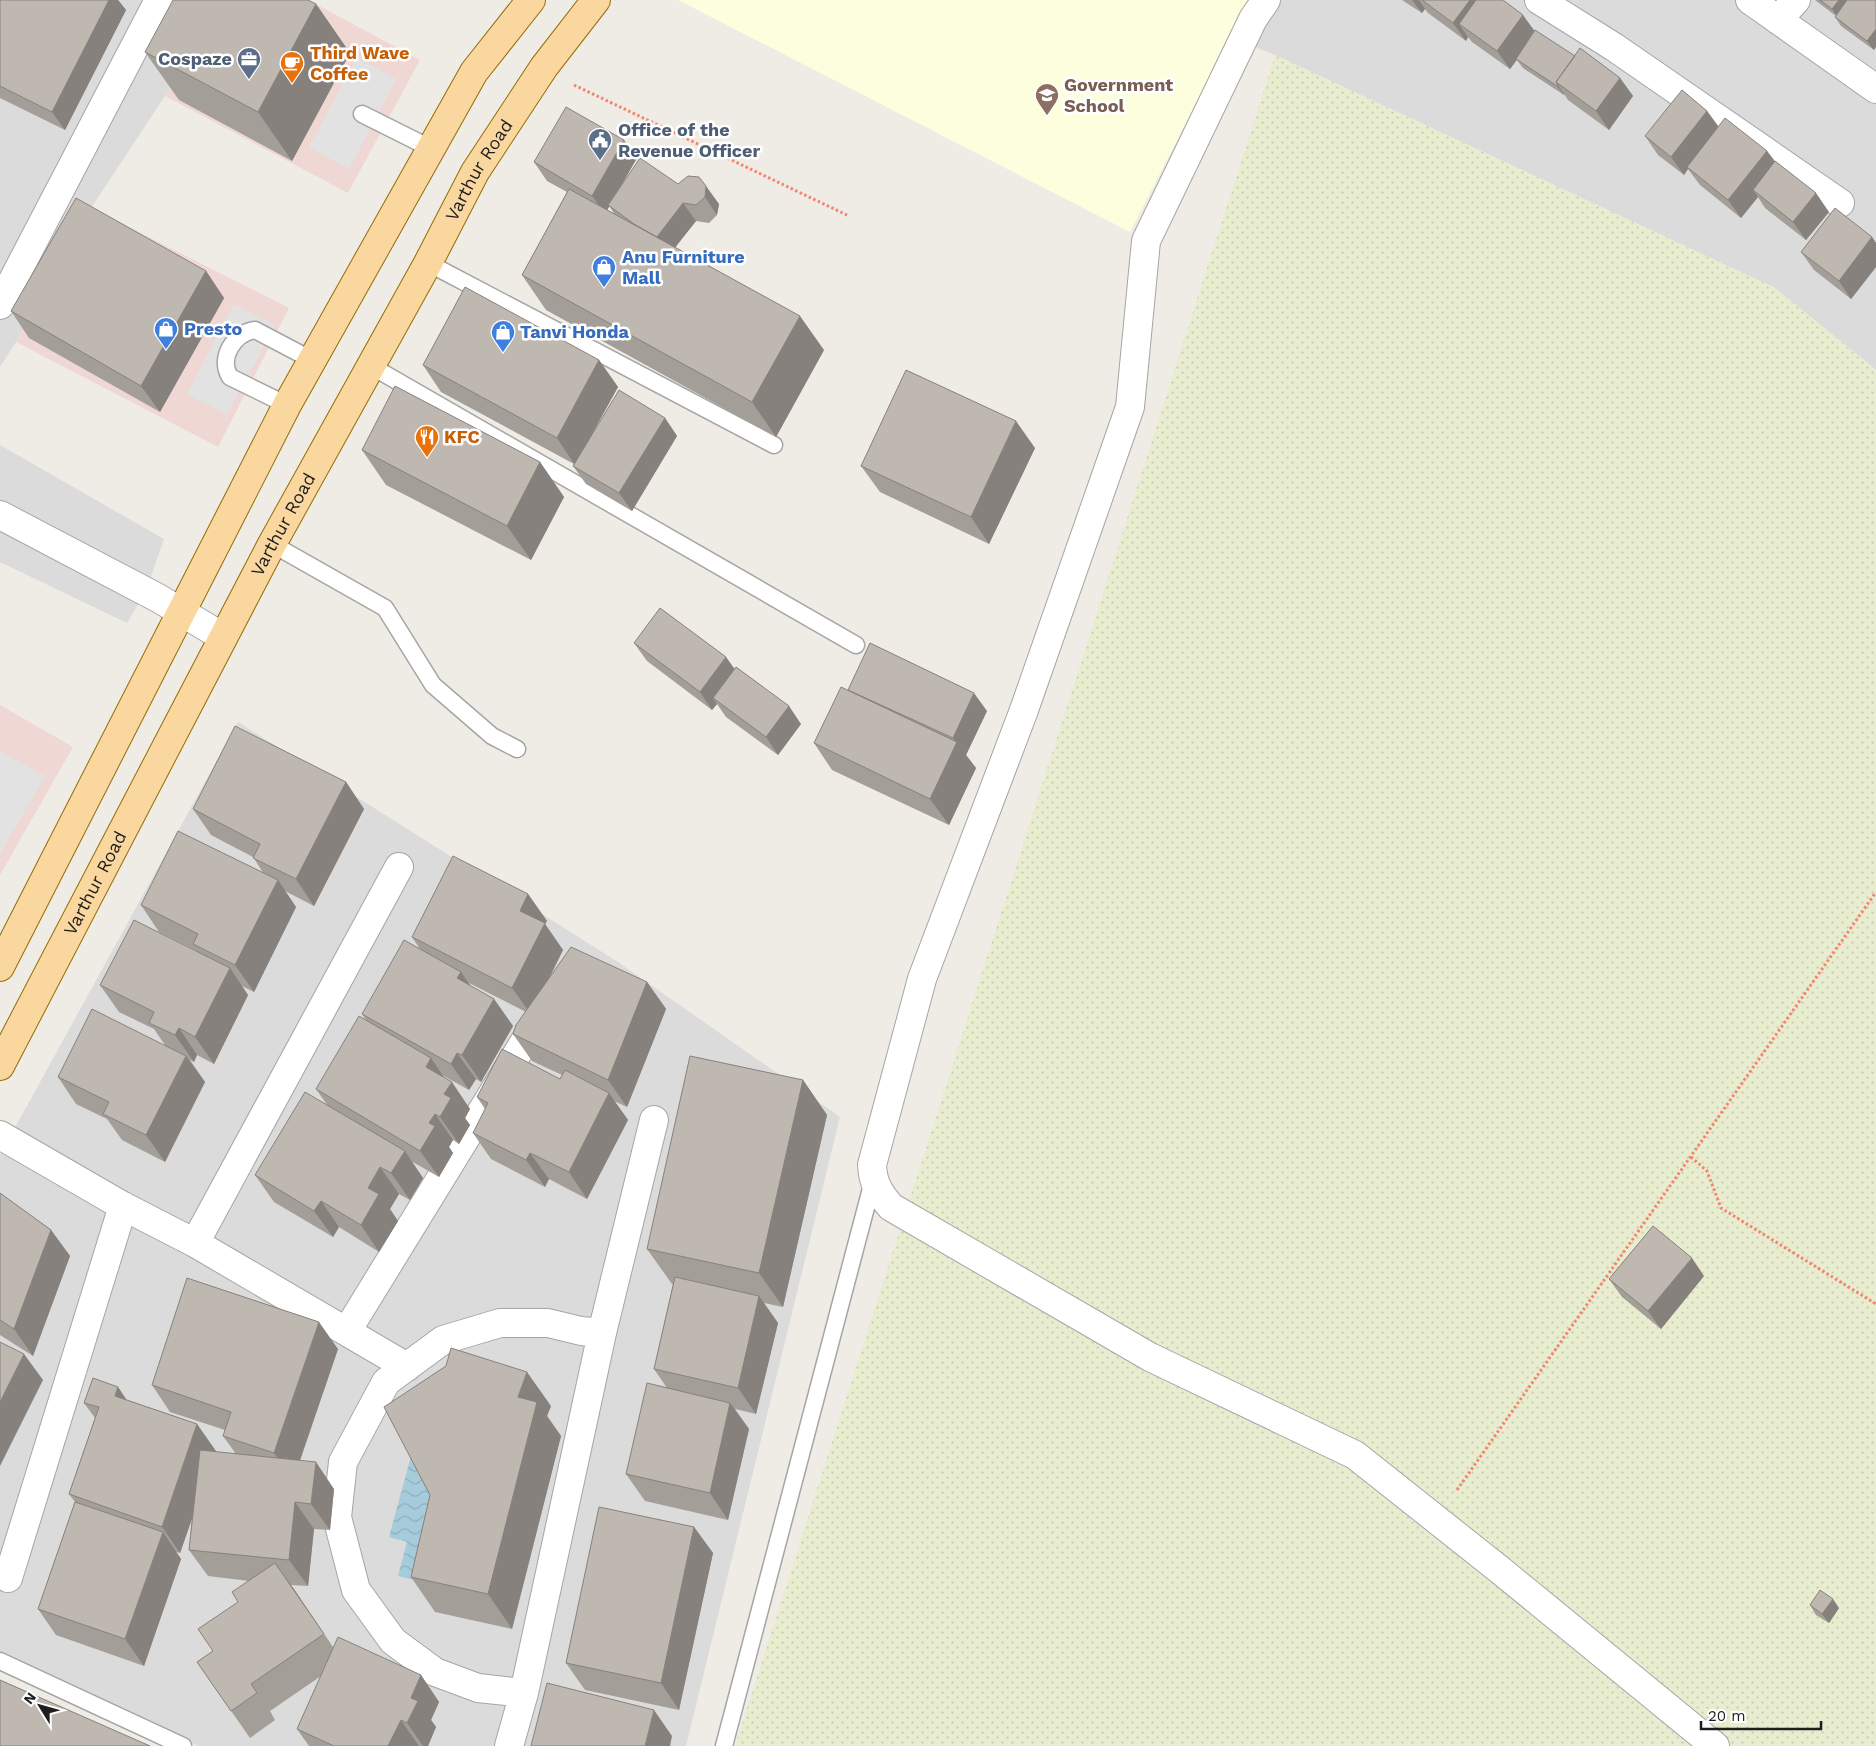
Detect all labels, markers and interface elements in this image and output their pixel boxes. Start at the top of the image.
place label: Third Wave Coffee [310,42,409,84]
office icon: Cospaze [236,46,262,80]
place label: Cospaze [158,48,232,69]
cafe icon: Third Wave Coffee [279,50,305,84]
place label: Government School [1064,74,1173,116]
school or university icon: Government School [1034,82,1060,116]
street label: Varthur Road [441,115,517,224]
place label: Office of the Revenue Officer [618,119,760,161]
public building icon: Office of the Revenue Officer [587,127,613,161]
place label: Anu Furniture Mall [622,246,745,288]
shop icon: Anu Furniture Mall [591,254,617,288]
shop icon: Presto [153,316,179,350]
place label: Presto [184,318,243,339]
shop icon: Tanvi Honda [490,319,516,353]
place label: Tanvi Honda [520,321,630,342]
restaurant icon: KFC [414,424,440,458]
place label: KFC [444,426,480,447]
street label: Varthur Road [246,469,319,580]
street label: Varthur Road [59,827,131,939]
north arrow [15,1681,65,1731]
text: N [20,1689,39,1707]
scale bar [1701,1698,1821,1730]
text: 20 m [1708,1707,1746,1725]

